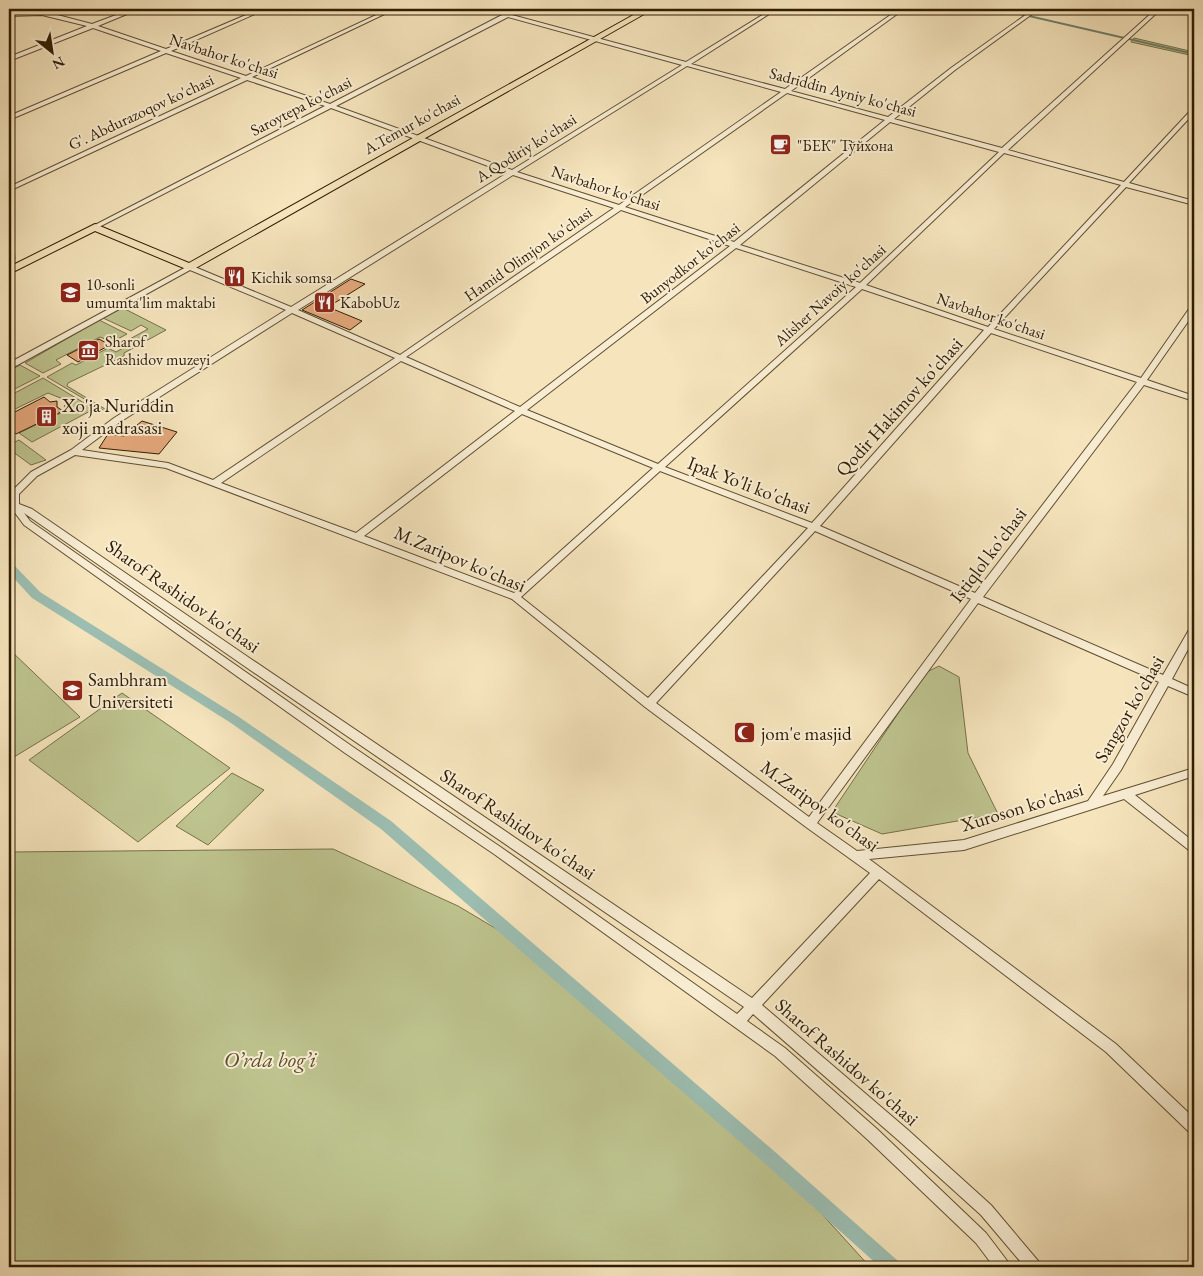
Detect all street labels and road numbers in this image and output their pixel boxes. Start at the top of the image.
street label: Navbahor ko'chasi [167,28,281,84]
street label: Sadriddin Ayniy ko'chasi [767,62,919,122]
street label: G'. Abdurazoqov ko'chasi [65,69,217,155]
street label: Saroytepa ko'chasi [247,71,355,141]
street label: A.Temur ko'chasi [359,89,464,160]
street label: A.Qodiriy ko'chasi [471,109,580,188]
street label: Navbahor ko'chasi [549,160,663,216]
street label: Hamid Olimjon ko'chasi [460,202,596,306]
street label: Bunyodkor ko'chasi [636,217,744,309]
street label: Alisher Navoiy ko'chasi [769,239,890,351]
street label: Navbahor ko'chasi [934,288,1048,344]
street label: Qodir Hakimov ko'chasi [830,332,968,482]
street label: Ipak Yo'li ko'chasi [684,450,814,520]
street label: Istiqlol ko'chasi [944,502,1032,608]
street label: M.Zaripov ko'chasi [390,520,530,598]
street label: Sharof Rashidov ko'chasi [101,533,265,659]
street label: Sangzor ko'chasi [1088,651,1170,767]
street label: M.Zaripov ko'chasi [756,755,885,858]
street label: Sharof Rashidov ko'chasi [435,763,601,886]
street label: Xuroson ko'chasi [957,776,1087,838]
street label: Sharof Rashidov ko'chasi [770,993,924,1131]

